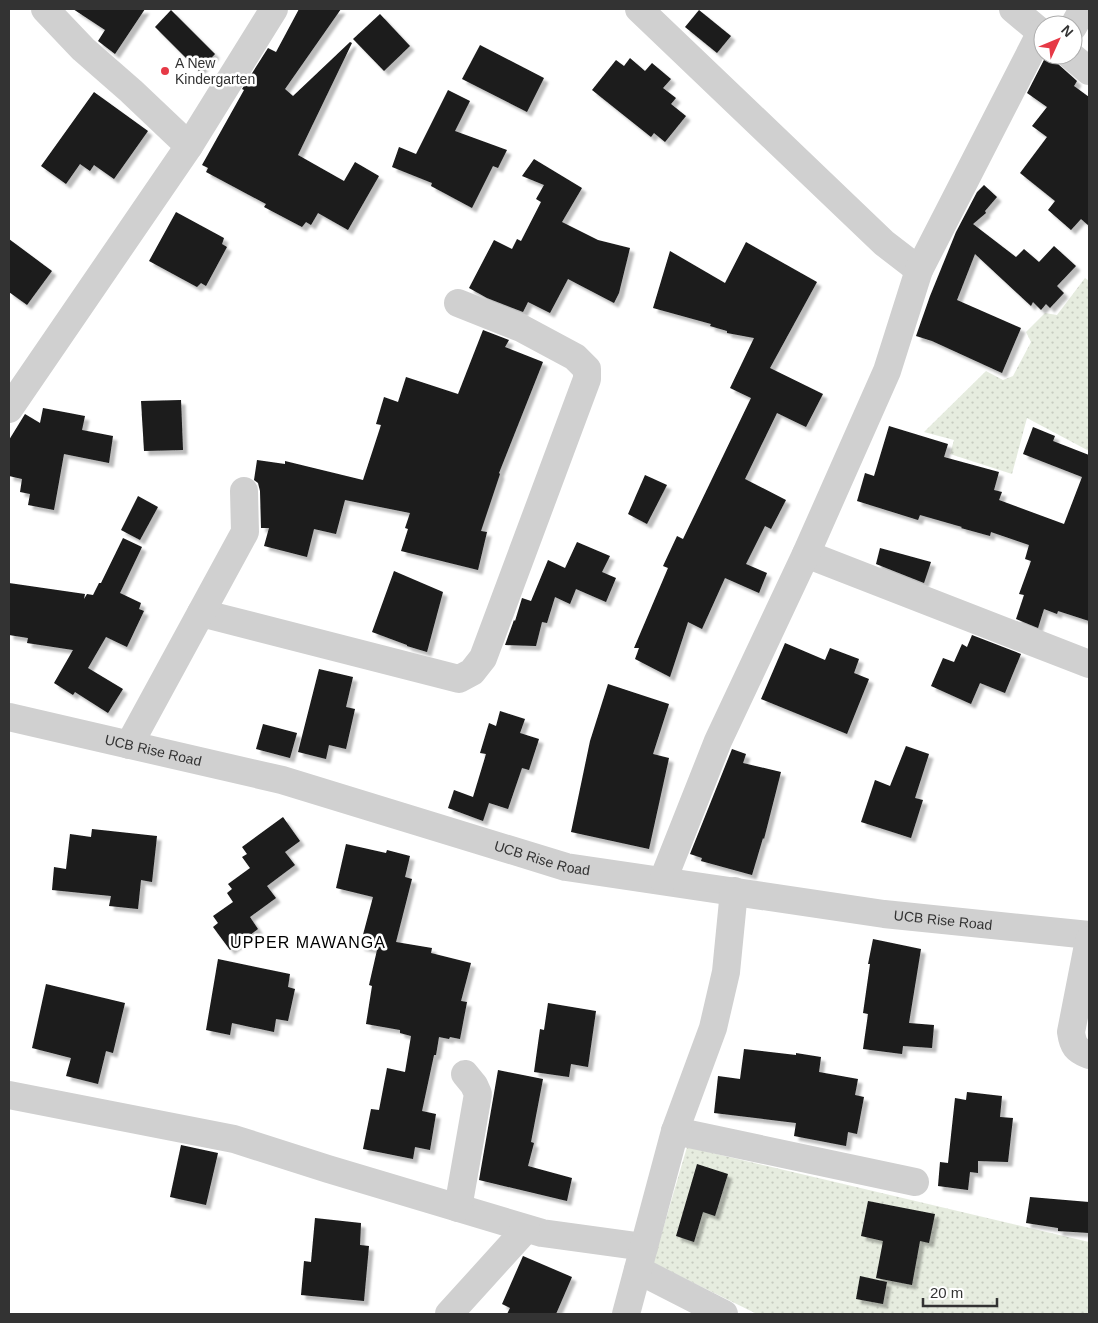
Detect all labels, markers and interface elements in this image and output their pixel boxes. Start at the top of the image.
north arrow [1033,15,1083,65]
text: N [1058,22,1077,40]
place label: A New Kindergarten [175,55,255,87]
marker: A New Kindergarten [159,65,171,77]
street label: UCB Rise Road [103,731,203,769]
street label: UCB Rise Road [492,837,591,878]
street label: UCB Rise Road [893,907,993,933]
district label: UPPER MAWANGA [230,934,386,951]
scale bar [923,1276,997,1308]
text: 20 m [930,1284,963,1301]

